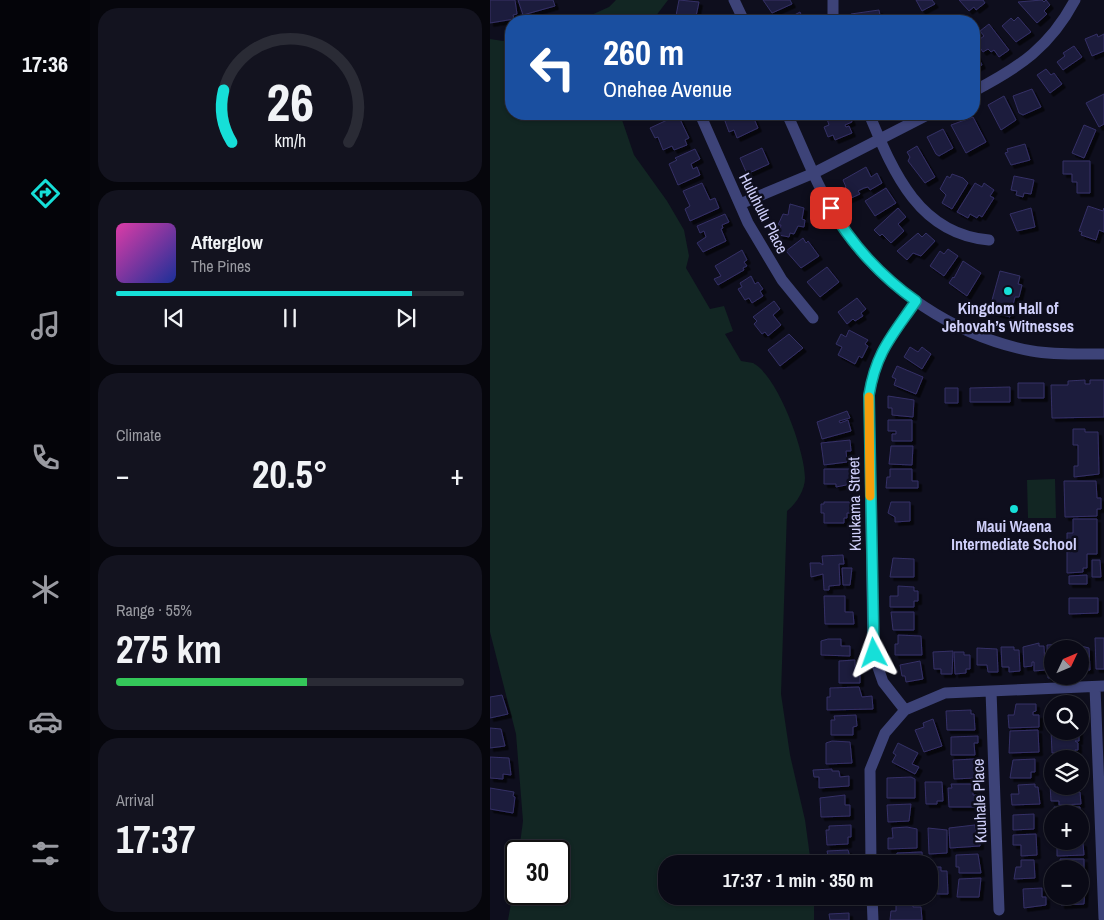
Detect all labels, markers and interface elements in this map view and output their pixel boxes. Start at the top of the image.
text: 260 m [603,29,684,76]
icon: left [520,35,585,100]
text: 17:36 [22,49,68,79]
text: 26 [266,67,314,137]
text: Onehee Avenue [603,74,732,104]
text: km/h [274,129,306,153]
street label: Huluhulu Place [734,169,794,257]
icon: directions [28,176,63,211]
pin [810,187,852,229]
icon: arrive [817,194,845,222]
text: Afterglow [191,229,263,255]
text: The Pines [191,255,251,277]
marker: Kingdom Hall of Jehovah’s Witnesses [1002,285,1014,297]
place label: Kingdom Hall of Jehovah’s Witnesses [942,297,1074,337]
icon: previous [160,304,188,332]
icon: pause [276,304,304,332]
icon: next [392,304,420,332]
icon: music [28,308,63,343]
text: Climate [116,424,161,446]
icon: phone [28,440,63,475]
text: 20.5° [252,449,328,500]
text: − [116,456,129,494]
text: + [451,456,464,494]
street label: Kuukama Street [842,456,866,551]
marker: Maui Waena Intermediate School [1008,503,1020,515]
place label: Maui Waena Intermediate School [951,515,1077,555]
icon: climate [28,572,63,607]
text: Range · 55% [116,599,192,621]
text: 275 km [116,624,222,675]
position arrow [847,626,899,678]
north arrow [1044,640,1089,685]
map controls [1044,640,1089,905]
button: search [1044,695,1089,740]
icon: car [28,704,63,739]
button: layers [1044,750,1089,795]
street label: Kuuhale Place [967,758,991,844]
text: Arrival [116,789,154,811]
button: + [1044,805,1089,850]
text: 17:37 [116,814,196,865]
icon: filters [28,836,63,871]
speed limit sign: 30 [505,840,570,905]
button: − [1044,860,1089,905]
text: 17:37 · 1 min · 350 m [723,867,873,893]

